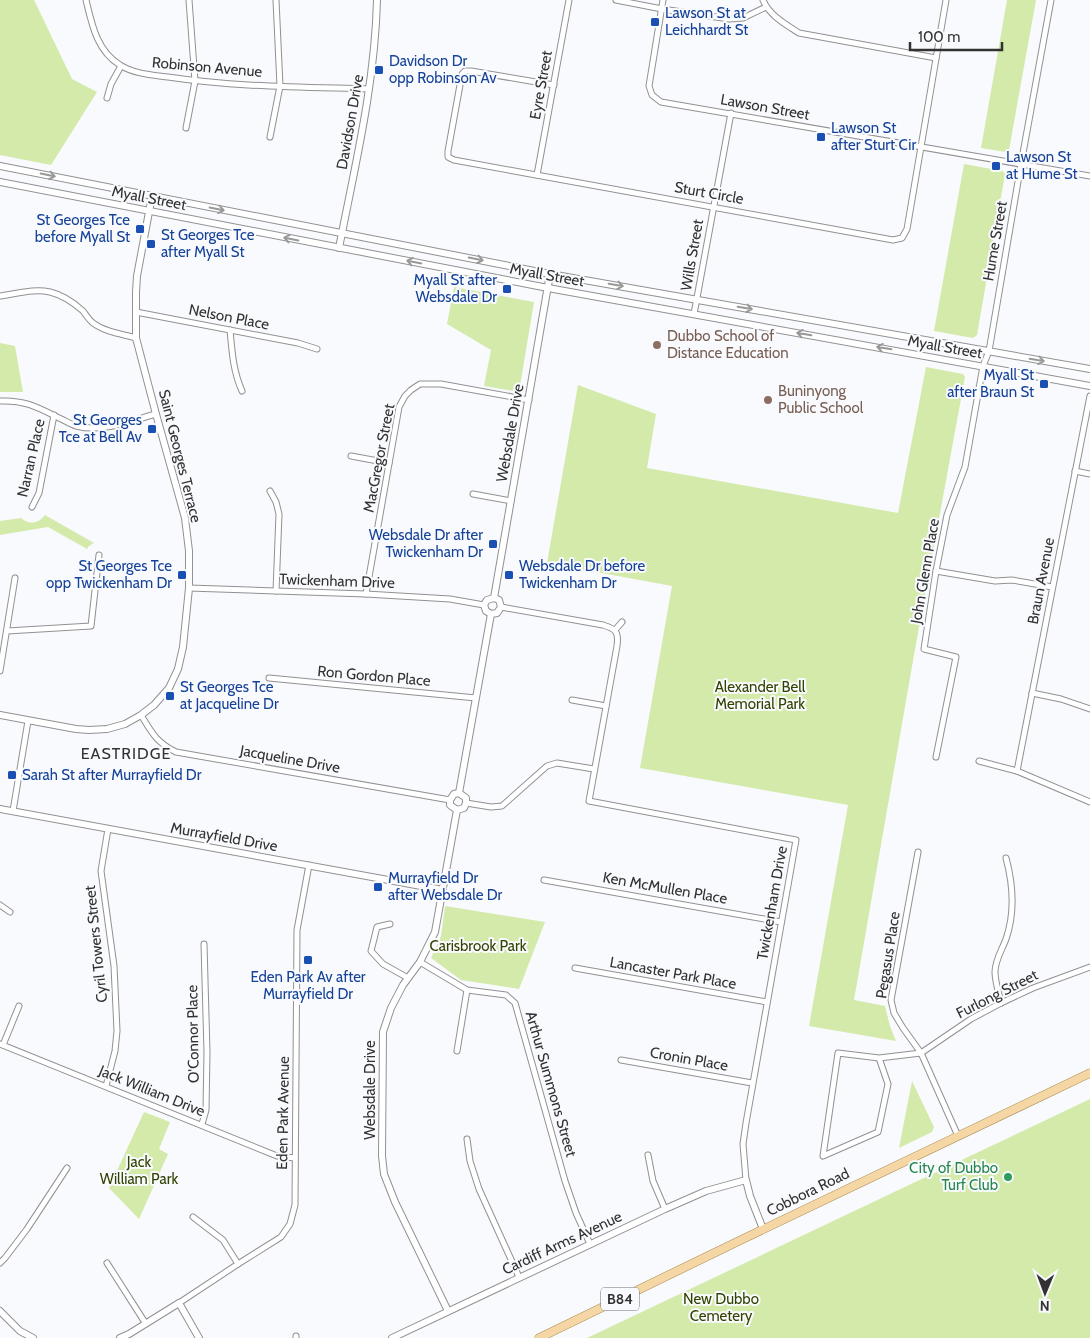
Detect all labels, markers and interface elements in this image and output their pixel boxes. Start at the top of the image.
place label: Lawson St at Leichhardt St [665,4,748,39]
marker: Lawson St at Leichhardt St [649,16,661,28]
scale bar [910,20,1002,52]
text: 100 m [918,28,960,46]
street label: Eyre Street [526,49,556,121]
place label: Davidson Dr opp Robinson Av [389,52,497,87]
street label: Robinson Avenue [151,53,263,81]
marker: Davidson Dr opp Robinson Av [373,64,385,76]
street label: Davidson Drive [333,73,367,171]
street label: Lawson Street [719,90,811,124]
place label: Lawson St after Sturt Cir [831,119,916,154]
marker: Lawson St after Sturt Cir [815,131,827,143]
place label: Lawson St at Hume St [1006,148,1078,183]
marker: Lawson St at Hume St [990,160,1002,172]
one-way arrow [39,171,55,181]
street label: Sturt Circle [673,178,745,208]
street label: Myall Street [110,182,188,214]
street label: Hume Street [979,200,1011,282]
one-way arrow [209,205,225,214]
place label: St Georges Tce before Myall St [35,211,130,246]
street label: Wills Street [677,218,707,292]
marker: St Georges Tce before Myall St [134,223,146,235]
place label: St Georges Tce after Myall St [161,226,255,261]
one-way arrow [284,234,300,243]
marker: St Georges Tce after Myall St [145,238,157,250]
one-way arrow [467,255,483,264]
one-way arrow [407,257,423,267]
street label: Myall Street [508,260,586,290]
place label: Myall St after Websdale Dr [414,271,497,306]
one-way arrow [607,280,623,290]
marker: Myall St after Websdale Dr [501,283,513,295]
street label: Nelson Place [187,300,271,334]
one-way arrow [736,303,752,313]
place label: Dubbo School of Distance Education [667,327,789,362]
one-way arrow [796,328,812,338]
street label: Myall Street [906,332,984,362]
marker: Dubbo School of Distance Education [651,339,663,351]
one-way arrow [876,343,892,352]
one-way arrow [1029,355,1045,365]
place label: Myall St after Braun St [947,366,1034,401]
marker: Myall St after Braun St [1038,378,1050,390]
street label: Websdale Drive [492,382,528,484]
place label: Buninyong Public School [778,382,864,417]
street label: Saint Georges Terrace [155,388,205,525]
marker: Buninyong Public School [762,394,774,406]
street label: MacGregor Street [360,402,398,514]
place label: St Georges Tce at Bell Av [59,411,143,446]
street label: Narran Place [13,417,49,499]
marker: St Georges Tce at Bell Av [146,423,158,435]
street label: John Glenn Place [907,517,943,626]
place label: Websdale Dr after Twickenham Dr [369,526,483,561]
street label: Braun Avenue [1024,536,1058,626]
marker: Websdale Dr after Twickenham Dr [487,538,499,550]
place label: St Georges Tce opp Twickenham Dr [46,557,172,592]
place label: Websdale Dr before Twickenham Dr [519,557,645,592]
marker: St Georges Tce opp Twickenham Dr [176,569,188,581]
marker: Websdale Dr before Twickenham Dr [503,569,515,581]
street label: Twickenham Drive [279,570,395,592]
street label: Ron Gordon Place [317,662,432,690]
place label: St Georges Tce at Jacqueline Dr [180,678,279,713]
park label: Alexander Bell Memorial Park [715,678,806,713]
marker: St Georges Tce at Jacqueline Dr [164,690,176,702]
street label: Jacqueline Drive [238,741,342,777]
district label: EASTRIDGE [81,744,171,763]
place label: Sarah St after Murrayfield Dr [22,766,202,784]
marker: Sarah St after Murrayfield Dr [6,769,18,781]
street label: Murrayfield Drive [169,819,279,855]
street label: Twickenham Drive [753,844,791,962]
street label: Ken McMullen Place [601,868,729,908]
place label: Murrayfield Dr after Websdale Dr [388,869,503,904]
marker: Murrayfield Dr after Websdale Dr [372,881,384,893]
street label: Cyril Towers Street [81,884,111,1004]
street label: Pegasus Place [872,910,904,1000]
park label: Carisbrook Park [429,937,527,955]
street label: Lancaster Park Place [608,953,738,993]
marker: Eden Park Av after Murrayfield Dr [302,954,314,966]
street label: Furlong Street [953,966,1041,1022]
place label: Eden Park Av after Murrayfield Dr [250,968,366,1003]
street label: O'Connor Place [183,984,203,1083]
street label: Arthur Summons Street [522,1009,580,1159]
street label: Websdale Drive [361,1040,379,1140]
street label: Cronin Place [649,1043,730,1075]
street label: Eden Park Avenue [273,1056,293,1170]
street label: Jack William Drive [95,1061,208,1121]
park label: Jack William Park [100,1153,178,1188]
place label: City of Dubbo Turf Club [909,1159,998,1194]
street label: Cobbora Road [764,1164,852,1220]
marker: City of Dubbo Turf Club [1002,1171,1014,1183]
street label: Cardiff Arms Avenue [499,1207,625,1279]
north arrow [1020,1268,1070,1318]
road number: B84 [601,1288,639,1310]
park label: New Dubbo Cemetery [683,1290,759,1325]
text: N [1040,1297,1050,1315]

